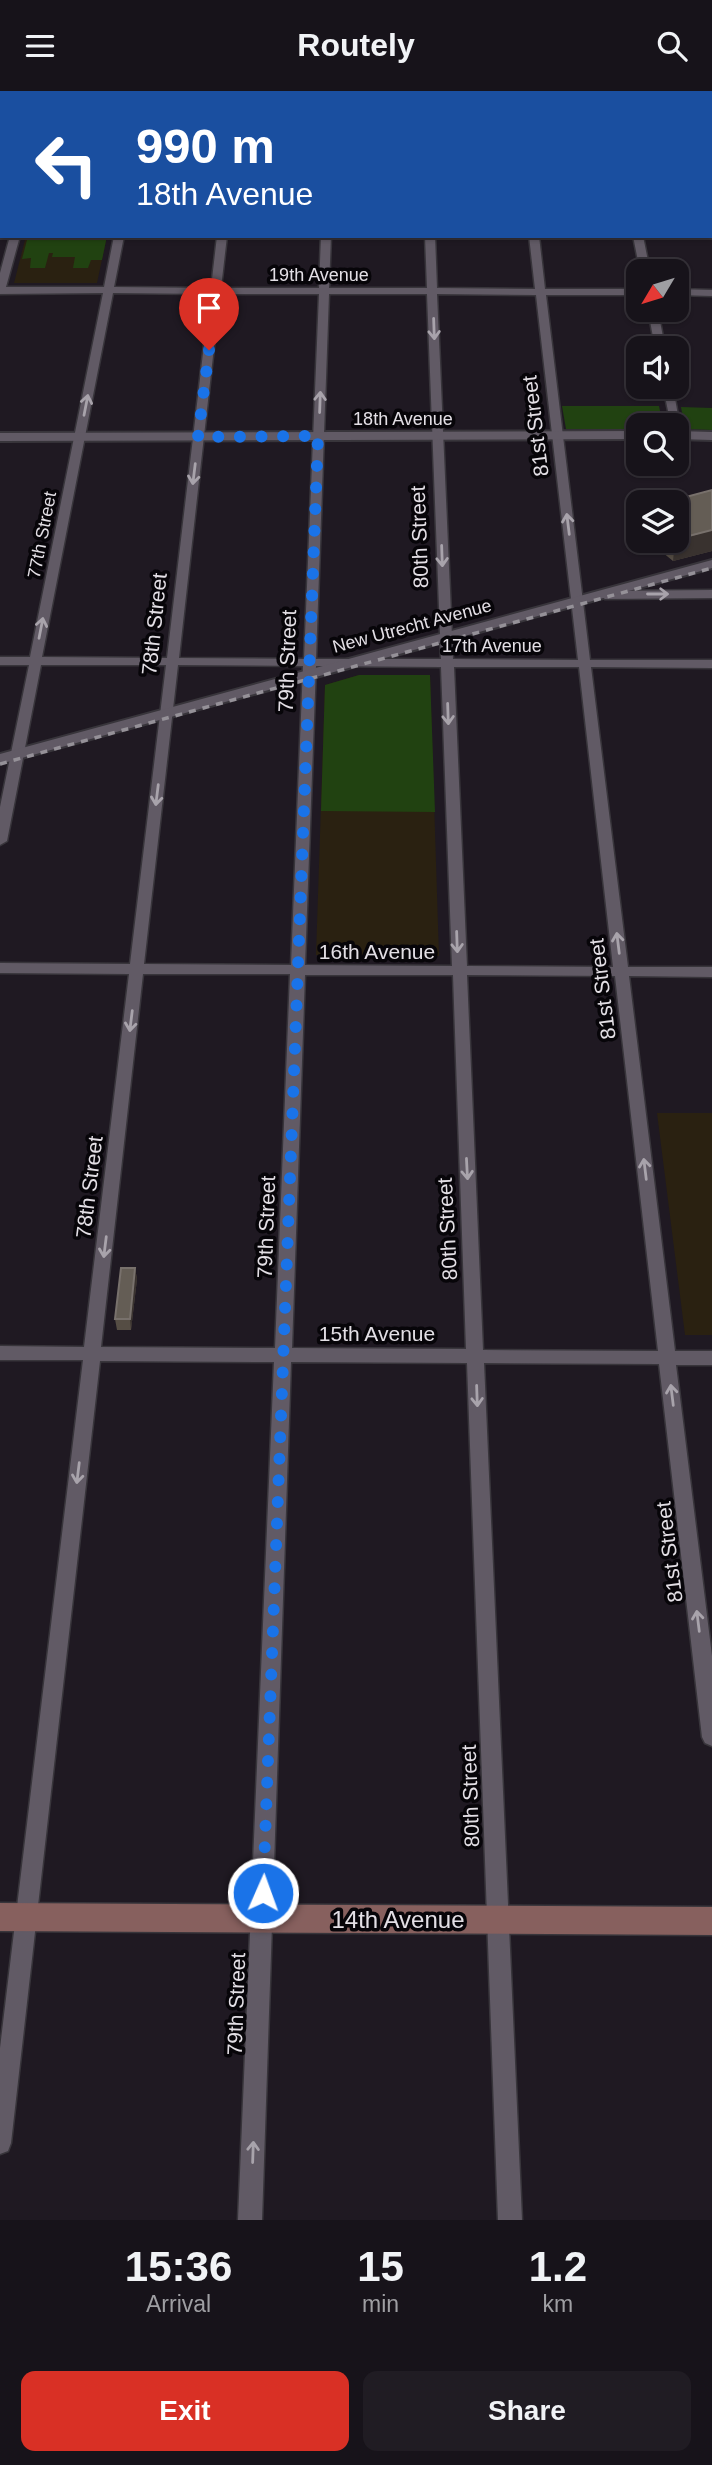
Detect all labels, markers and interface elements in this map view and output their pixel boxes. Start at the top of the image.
icon: menu [21,27,59,65]
text: Routely [297,27,415,63]
icon: search [653,27,691,65]
icon: left [21,119,112,210]
text: 990 m [136,119,275,173]
text: 18th Avenue [136,176,313,212]
north arrow [626,259,690,322]
map controls [626,259,689,553]
street label: 19th Avenue [269,265,369,285]
pin [179,278,239,350]
icon: arrive [190,289,228,327]
one-way arrow [427,317,441,340]
button: sound [626,336,689,399]
street label: 81st Street [517,374,553,478]
one-way arrow [313,390,326,413]
one-way arrow [79,394,93,417]
street label: 18th Avenue [353,409,453,429]
button: search [626,413,689,476]
one-way arrow [187,462,200,485]
street label: 80th Street [406,485,432,589]
street label: 77th Street [24,490,60,580]
button: layers [626,490,689,553]
one-way arrow [561,513,574,536]
one-way arrow [435,545,449,568]
street label: 78th Street [137,572,171,676]
one-way arrow [647,587,670,601]
street label: New Utrecht Avenue [330,595,494,657]
street label: 79th Street [274,609,300,713]
one-way arrow [35,617,49,640]
street label: 17th Avenue [442,636,542,656]
one-way arrow [442,703,455,726]
one-way arrow [151,783,164,806]
one-way arrow [450,930,463,953]
one-way arrow [612,932,625,955]
street label: 81st Street [584,937,620,1041]
street label: 16th Avenue [319,940,435,963]
one-way arrow [125,1009,138,1032]
street label: 78th Street [71,1134,107,1239]
one-way arrow [461,1157,474,1180]
one-way arrow [638,1158,651,1181]
street label: 79th Street [253,1175,279,1279]
street label: 80th Street [433,1177,461,1281]
one-way arrow [98,1235,111,1257]
street label: 15th Avenue [319,1322,435,1345]
one-way arrow [665,1384,678,1407]
one-way arrow [471,1385,484,1408]
one-way arrow [72,1461,85,1483]
street label: 81st Street [651,1500,687,1604]
one-way arrow [692,1610,705,1633]
street label: 80th Street [457,1744,483,1848]
position arrow [226,1856,300,1930]
street label: 14th Avenue [331,1906,465,1933]
street label: 79th Street [223,1952,249,2056]
one-way arrow [246,2141,260,2164]
text: 15:36 [125,2243,232,2290]
text: 15 [357,2243,404,2290]
text: 1.2 [529,2243,587,2290]
text: Arrival [146,2291,211,2317]
text: min [362,2291,399,2317]
text: km [543,2291,573,2317]
button: Exit [21,2371,349,2451]
button: Share [363,2371,691,2451]

